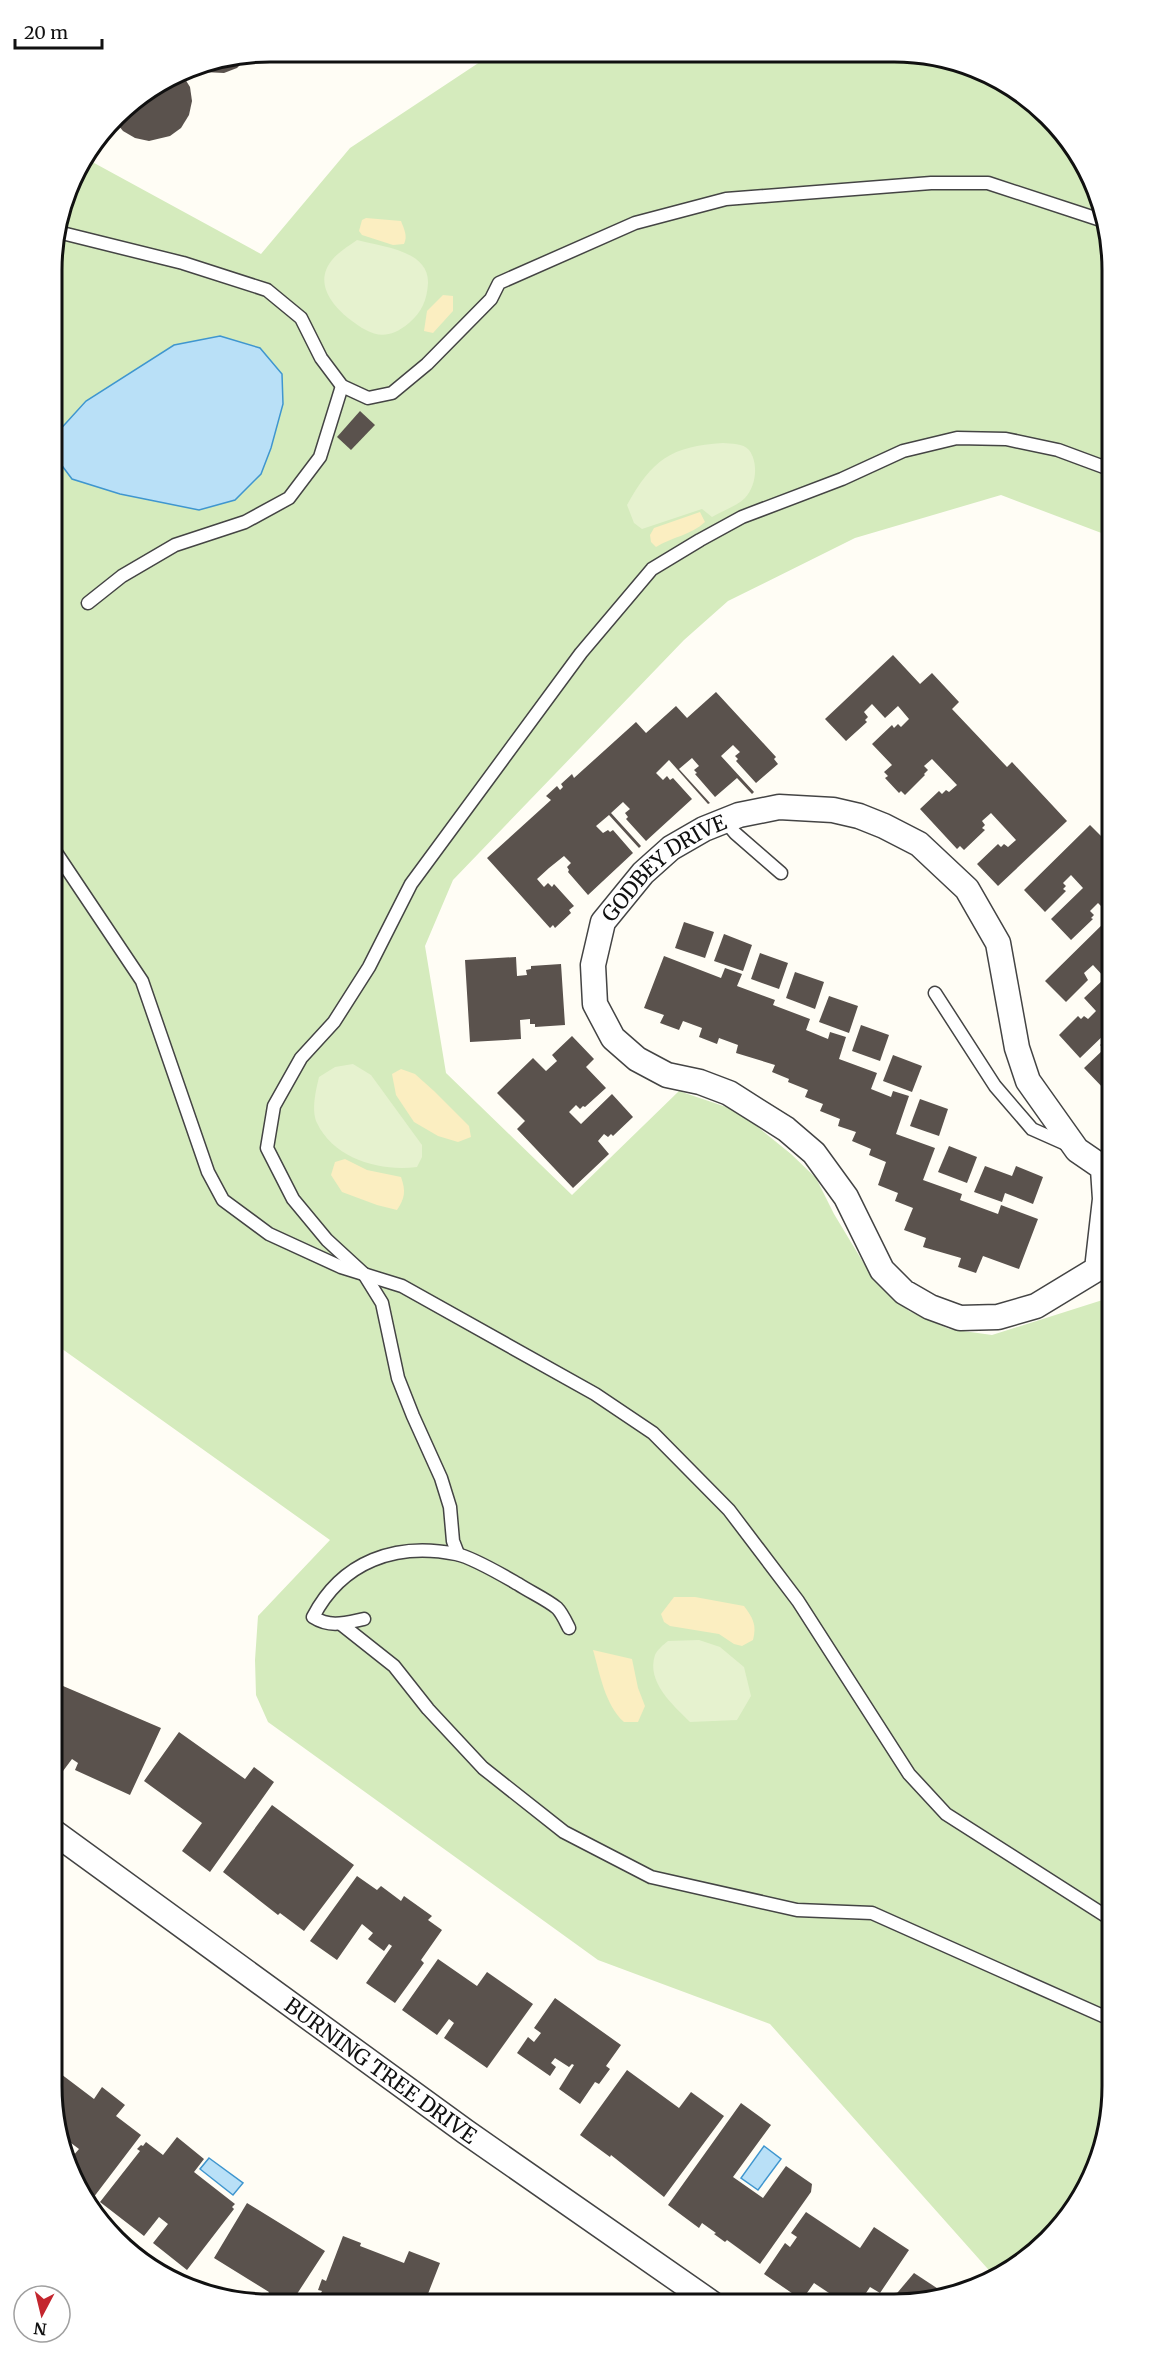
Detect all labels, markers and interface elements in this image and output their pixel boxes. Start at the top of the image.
scale bar [15,12,102,50]
text: 20 m [24,21,68,44]
street label: GODBEY DRIVE [595,808,731,927]
street label: BURNING TREE DRIVE [279,1991,483,2149]
north arrow [12,2284,72,2344]
text: N [32,2318,48,2340]

